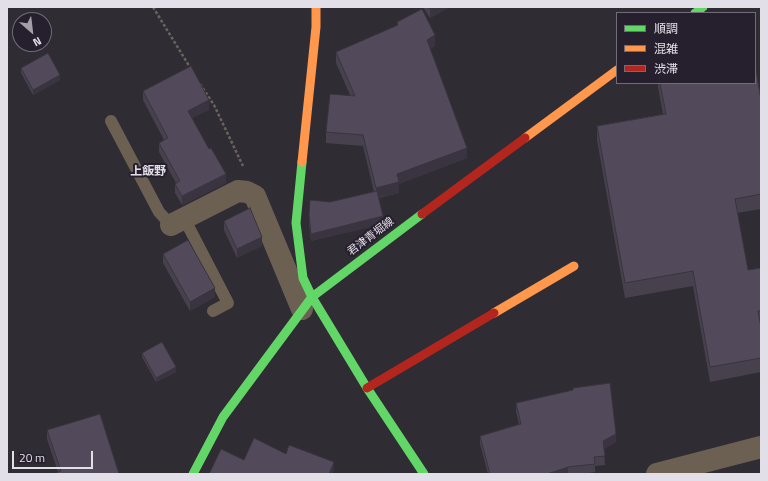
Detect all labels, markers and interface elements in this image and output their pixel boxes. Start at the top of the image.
north arrow [12,12,52,52]
legend [616,12,756,84]
text: 順調 [654,19,678,38]
text: N [30,33,44,51]
text: 混雑 [654,39,678,58]
text: 渋滞 [654,59,678,78]
district label: 上飯野 [130,165,166,179]
street label: 君津青堀線 [345,215,397,259]
scale bar [14,443,95,469]
text: 20 m [19,448,45,467]

